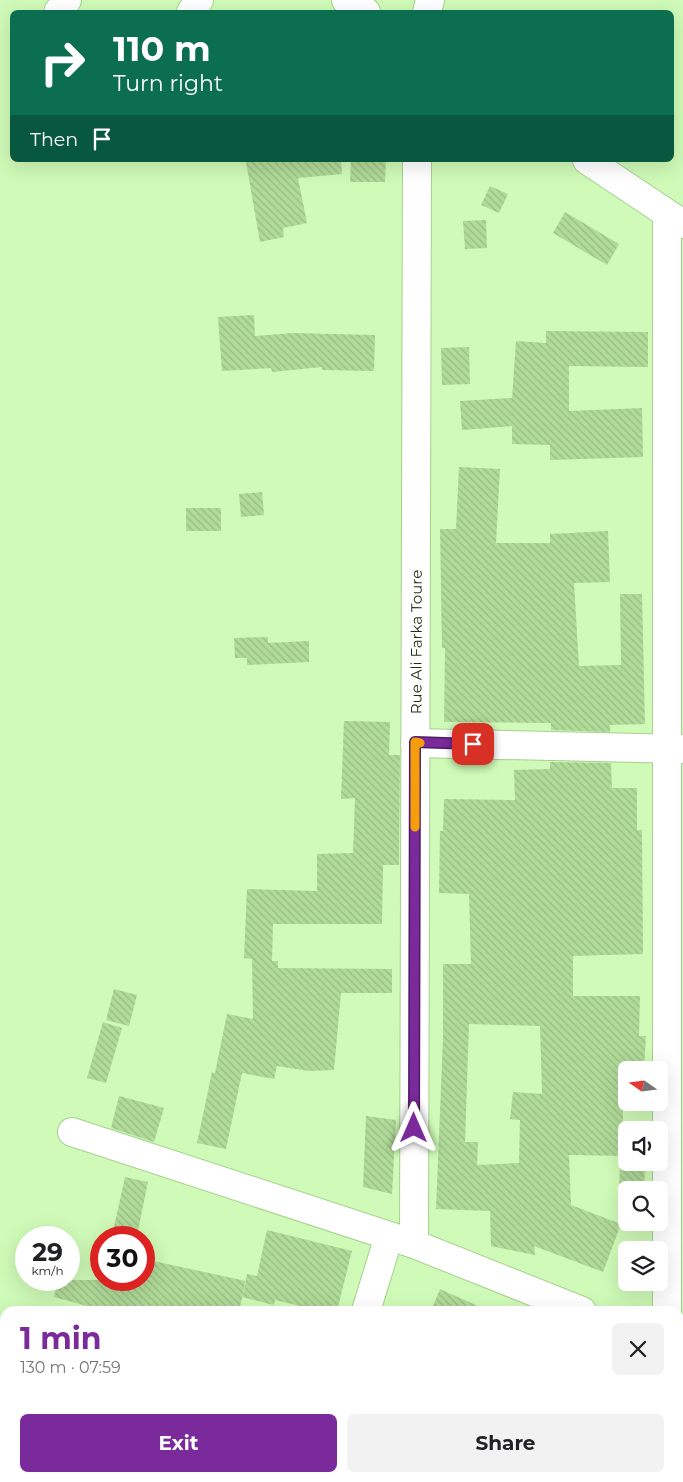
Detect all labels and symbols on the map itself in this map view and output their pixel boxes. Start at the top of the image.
street label: Rue Ali Farka Toure [406,570,425,714]
pin [452,723,494,765]
north arrow [618,1061,668,1111]
position arrow [387,1101,439,1153]
speed limit sign: 30 [90,1226,155,1291]

